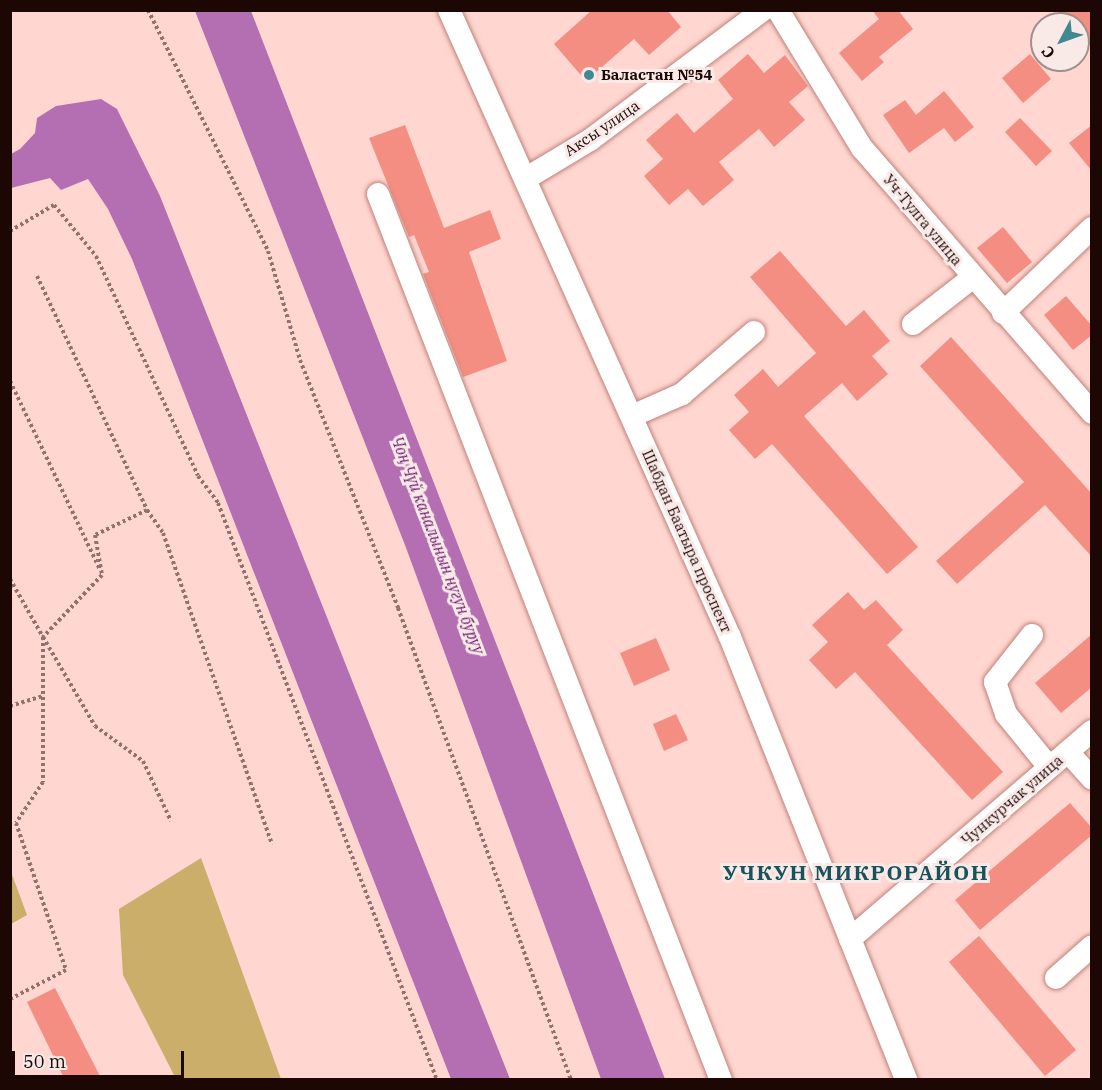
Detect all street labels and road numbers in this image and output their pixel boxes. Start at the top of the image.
street label: Аксы улица [561,96,643,160]
street label: Уч-Тулга улица [880,171,966,269]
street label: Шабдан Баатыра проспект [638,447,736,635]
street label: Чункурчак улица [958,751,1066,849]

